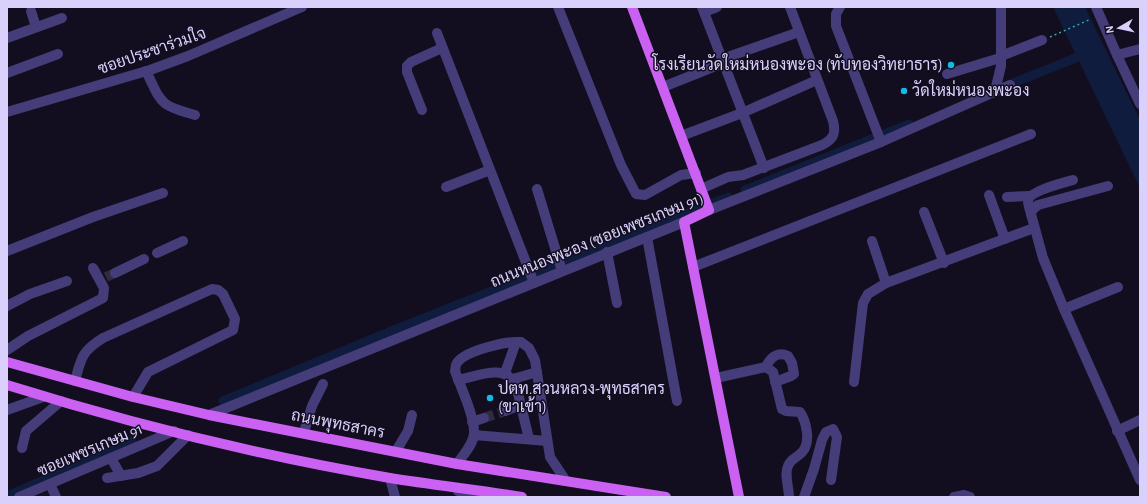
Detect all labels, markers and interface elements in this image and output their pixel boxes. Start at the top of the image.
north arrow [1099,8,1139,48]
street label: ซอยประชาร่วมใจ [95,21,208,77]
text: N [1104,25,1116,34]
place label: โรงเรียนวัดใหม่หนองพะอง (ทับทองวิทยาธาร) [651,53,943,73]
marker: โรงเรียนวัดใหม่หนองพะอง (ทับทองวิทยาธาร) [946,60,956,70]
place label: วัดใหม่หนองพะอง [912,79,1029,99]
marker: วัดใหม่หนองพะอง [899,86,909,96]
street label: ถนนหนองพะอง (ซอยเพชรเกษม 91) [488,190,706,290]
place label: ปตท.สวนหลวง-พุทธสาคร (ขาเข้า) [498,380,665,415]
marker: ปตท.สวนหลวง-พุทธสาคร (ขาเข้า) [485,393,495,403]
street label: ถนนพุทธสาคร [289,407,386,444]
street label: ซอยเพชรเกษม 91 [35,421,145,479]

